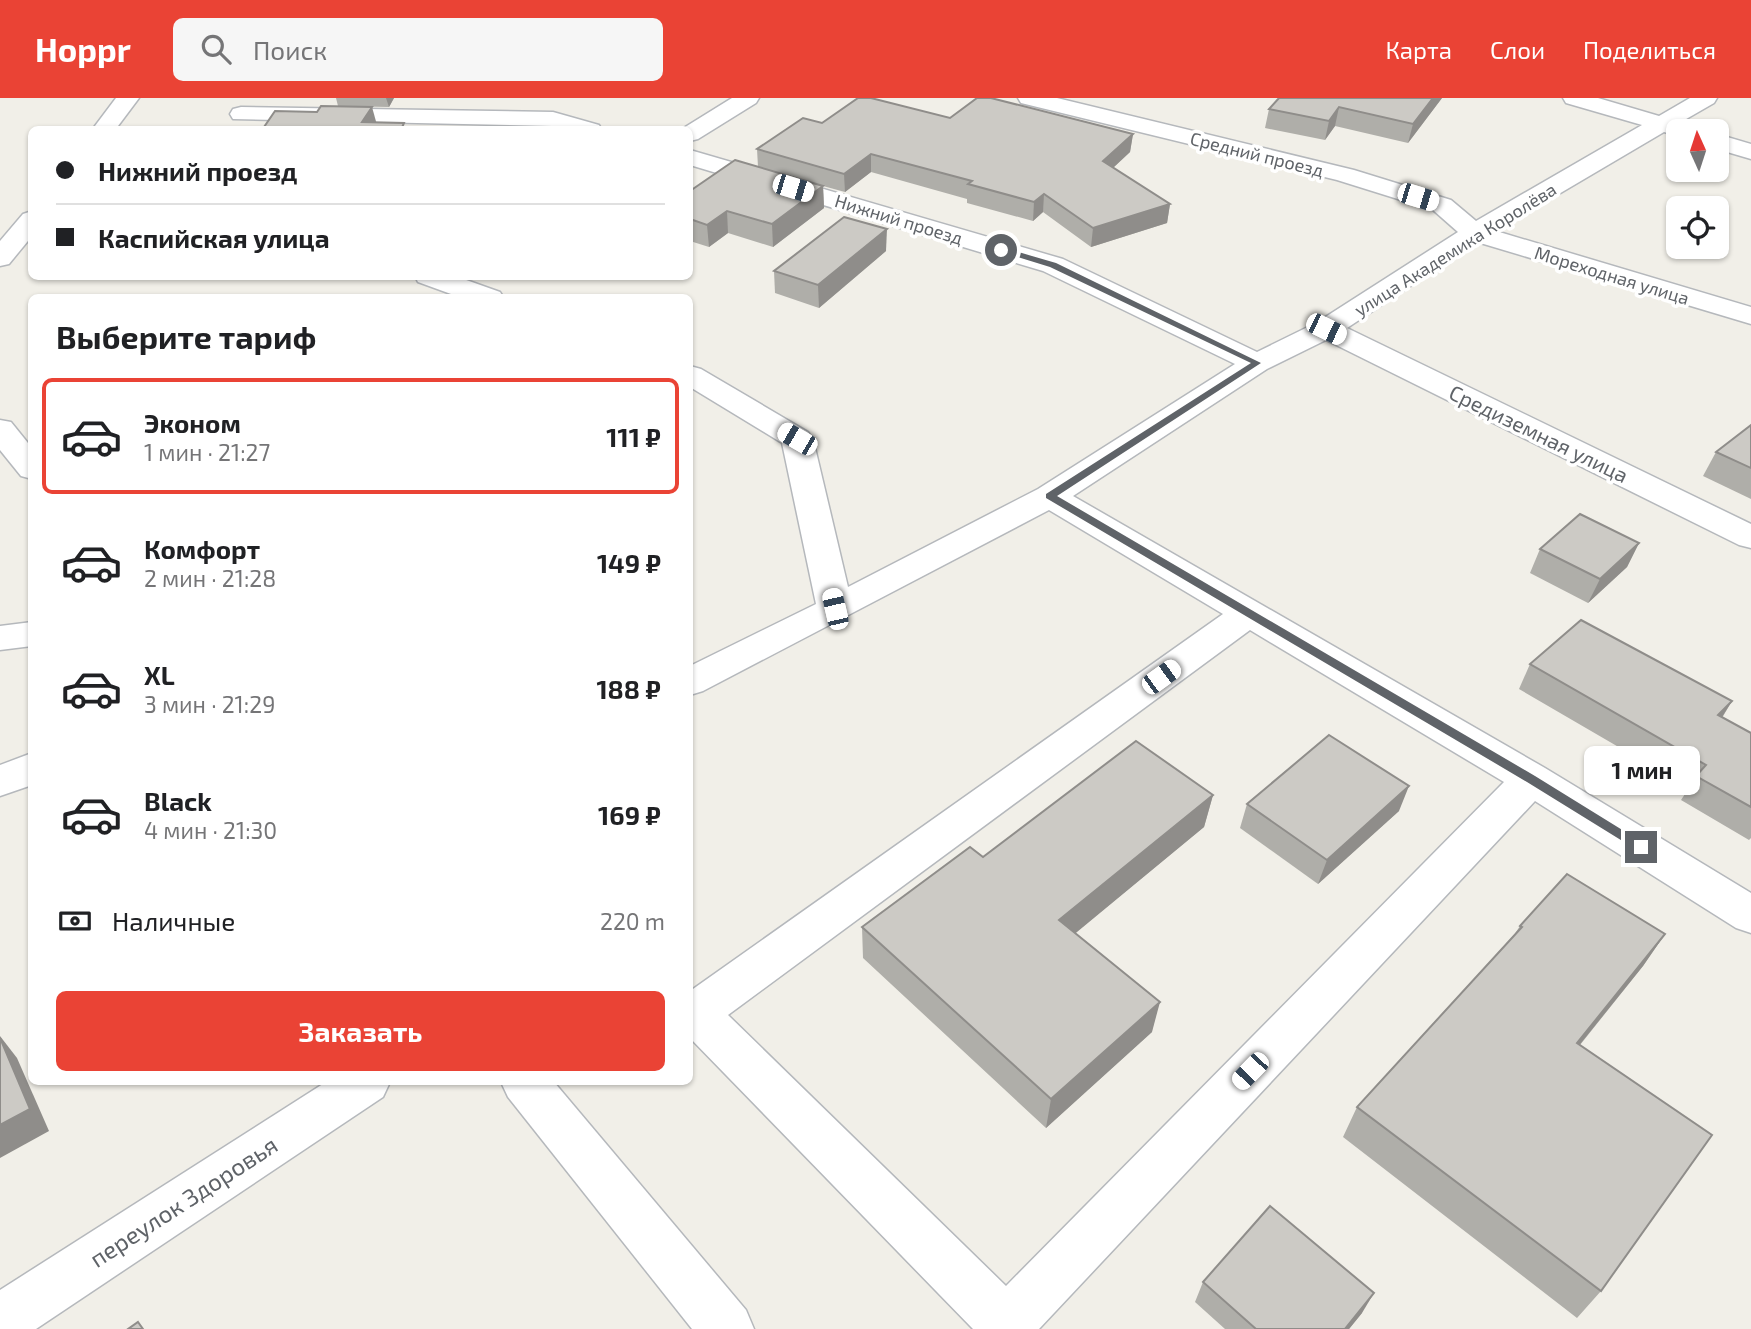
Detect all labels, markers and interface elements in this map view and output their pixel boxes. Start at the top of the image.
search box [173,18,663,81]
text: Hoppr [35,29,131,69]
icon: search [197,30,235,68]
text: Поиск [253,34,327,65]
text: Карта [1385,35,1452,64]
text: Слои [1490,35,1545,64]
text: Поделиться [1583,35,1716,64]
north arrow [1666,119,1729,182]
map controls [1666,119,1729,259]
street label: Средний проезд [1188,127,1326,181]
text: Нижний проезд [98,155,297,186]
car [770,172,817,204]
street label: улица Академика Королёва [1350,178,1560,320]
car [1395,181,1442,213]
street label: Нижний проезд [832,189,966,249]
button: locate [1666,196,1729,259]
text: Каспийская улица [98,222,330,253]
route start [985,234,1017,266]
street label: Мореходная улица [1532,241,1692,309]
car [1303,310,1350,348]
text: Выберите тариф [56,317,316,355]
street label: Средиземная улица [1445,379,1633,488]
icon: car [60,405,123,468]
text: Эконом [144,407,241,438]
car [774,419,821,459]
text: 111 ₽ [606,421,661,452]
text: 1 мин · 21:27 [144,438,270,466]
icon: car [60,531,123,594]
text: Комфорт [144,533,260,564]
text: 149 ₽ [597,547,661,578]
text: 2 мин · 21:28 [144,564,276,592]
car [821,586,850,632]
car [1138,656,1185,698]
icon: car [60,657,123,720]
text: XL [144,659,175,690]
text: 188 ₽ [596,673,661,704]
text: 3 мин · 21:29 [144,690,275,718]
callout: 1 мин [1583,746,1699,794]
text: 1 мин [1612,756,1672,784]
icon: car [60,783,123,846]
text: Black [144,785,212,816]
text: 169 ₽ [598,799,661,830]
text: 4 мин · 21:30 [144,816,277,844]
route end [1625,831,1657,863]
icon: cash [56,902,94,940]
text: Наличные [112,905,235,936]
text: 220 m [600,907,665,935]
button: Заказать [56,991,665,1071]
car [1228,1049,1273,1093]
street label: переулок Здоровья [84,1129,283,1273]

